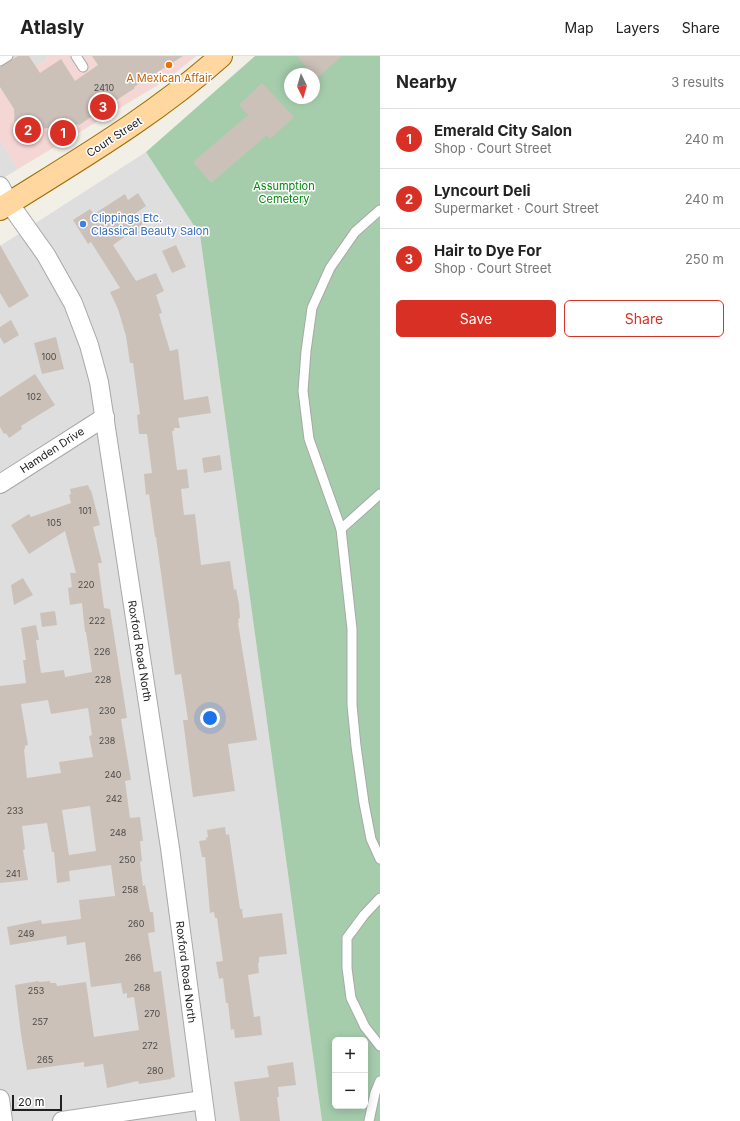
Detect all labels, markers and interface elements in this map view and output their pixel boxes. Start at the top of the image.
text: Atlasly [20,16,84,39]
text: Map [565,19,594,36]
text: Layers [616,19,660,36]
text: Share [682,19,720,36]
marker: A Mexican Affair [164,60,174,70]
north arrow [284,68,320,104]
place label: A Mexican Affair [126,71,212,85]
text: Nearby [396,72,457,92]
text: 3 results [671,74,724,90]
house number: 2410 [94,82,114,93]
pin: 3 [90,92,116,122]
street label: Court Street [84,114,145,160]
pin: 2 [15,115,41,145]
pin: 1 [50,118,76,148]
text: Emerald City Salon [434,121,572,140]
text: 1 [406,131,412,147]
text: 240 m [685,131,724,147]
text: Shop · Court Street [434,140,552,156]
park label: Assumption Cemetery [253,179,315,206]
text: Lyncourt Deli [434,181,531,200]
text: 2 [405,191,413,207]
text: 240 m [685,191,724,207]
text: Supermarket · Court Street [434,200,599,216]
place label: Clippings Etc. Classical Beauty Salon [91,211,209,238]
marker: Clippings Etc. Classical Beauty Salon [78,219,88,229]
text: Hair to Dye For [434,241,542,260]
text: 3 [405,251,413,267]
text: 250 m [685,251,724,267]
text: Shop · Court Street [434,260,552,276]
button: Save [396,300,556,337]
button: Share [564,300,724,337]
house number: 100 [41,351,57,362]
house number: 102 [27,391,41,402]
street label: Hamden Drive [17,424,87,476]
house number: 101 [79,505,92,516]
house number: 105 [47,517,61,528]
house number: 220 [78,579,95,590]
street label: Roxford Road North [125,599,155,703]
house number: 222 [89,615,105,626]
house number: 226 [94,646,111,657]
house number: 228 [95,674,112,685]
house number: 230 [99,705,116,716]
your location [200,708,220,728]
house number: 238 [99,735,116,746]
house number: 240 [105,769,122,780]
house number: 242 [106,793,122,804]
house number: 233 [7,805,24,816]
house number: 248 [110,827,127,838]
house number: 250 [119,854,136,865]
house number: 241 [6,868,20,879]
house number: 258 [122,884,139,895]
house number: 260 [128,918,145,929]
street label: Roxford Road North [173,920,199,1024]
house number: 249 [18,928,35,939]
house number: 266 [125,952,142,963]
house number: 268 [134,982,151,993]
house number: 253 [28,985,45,996]
house number: 270 [144,1008,160,1019]
house number: 257 [32,1016,48,1027]
map controls [332,1037,368,1109]
button: + [332,1037,368,1073]
house number: 272 [142,1040,158,1051]
house number: 265 [37,1054,53,1065]
house number: 280 [147,1065,164,1076]
button: − [332,1073,368,1109]
scale bar [12,1093,62,1112]
text: 20 m [18,1095,44,1109]

